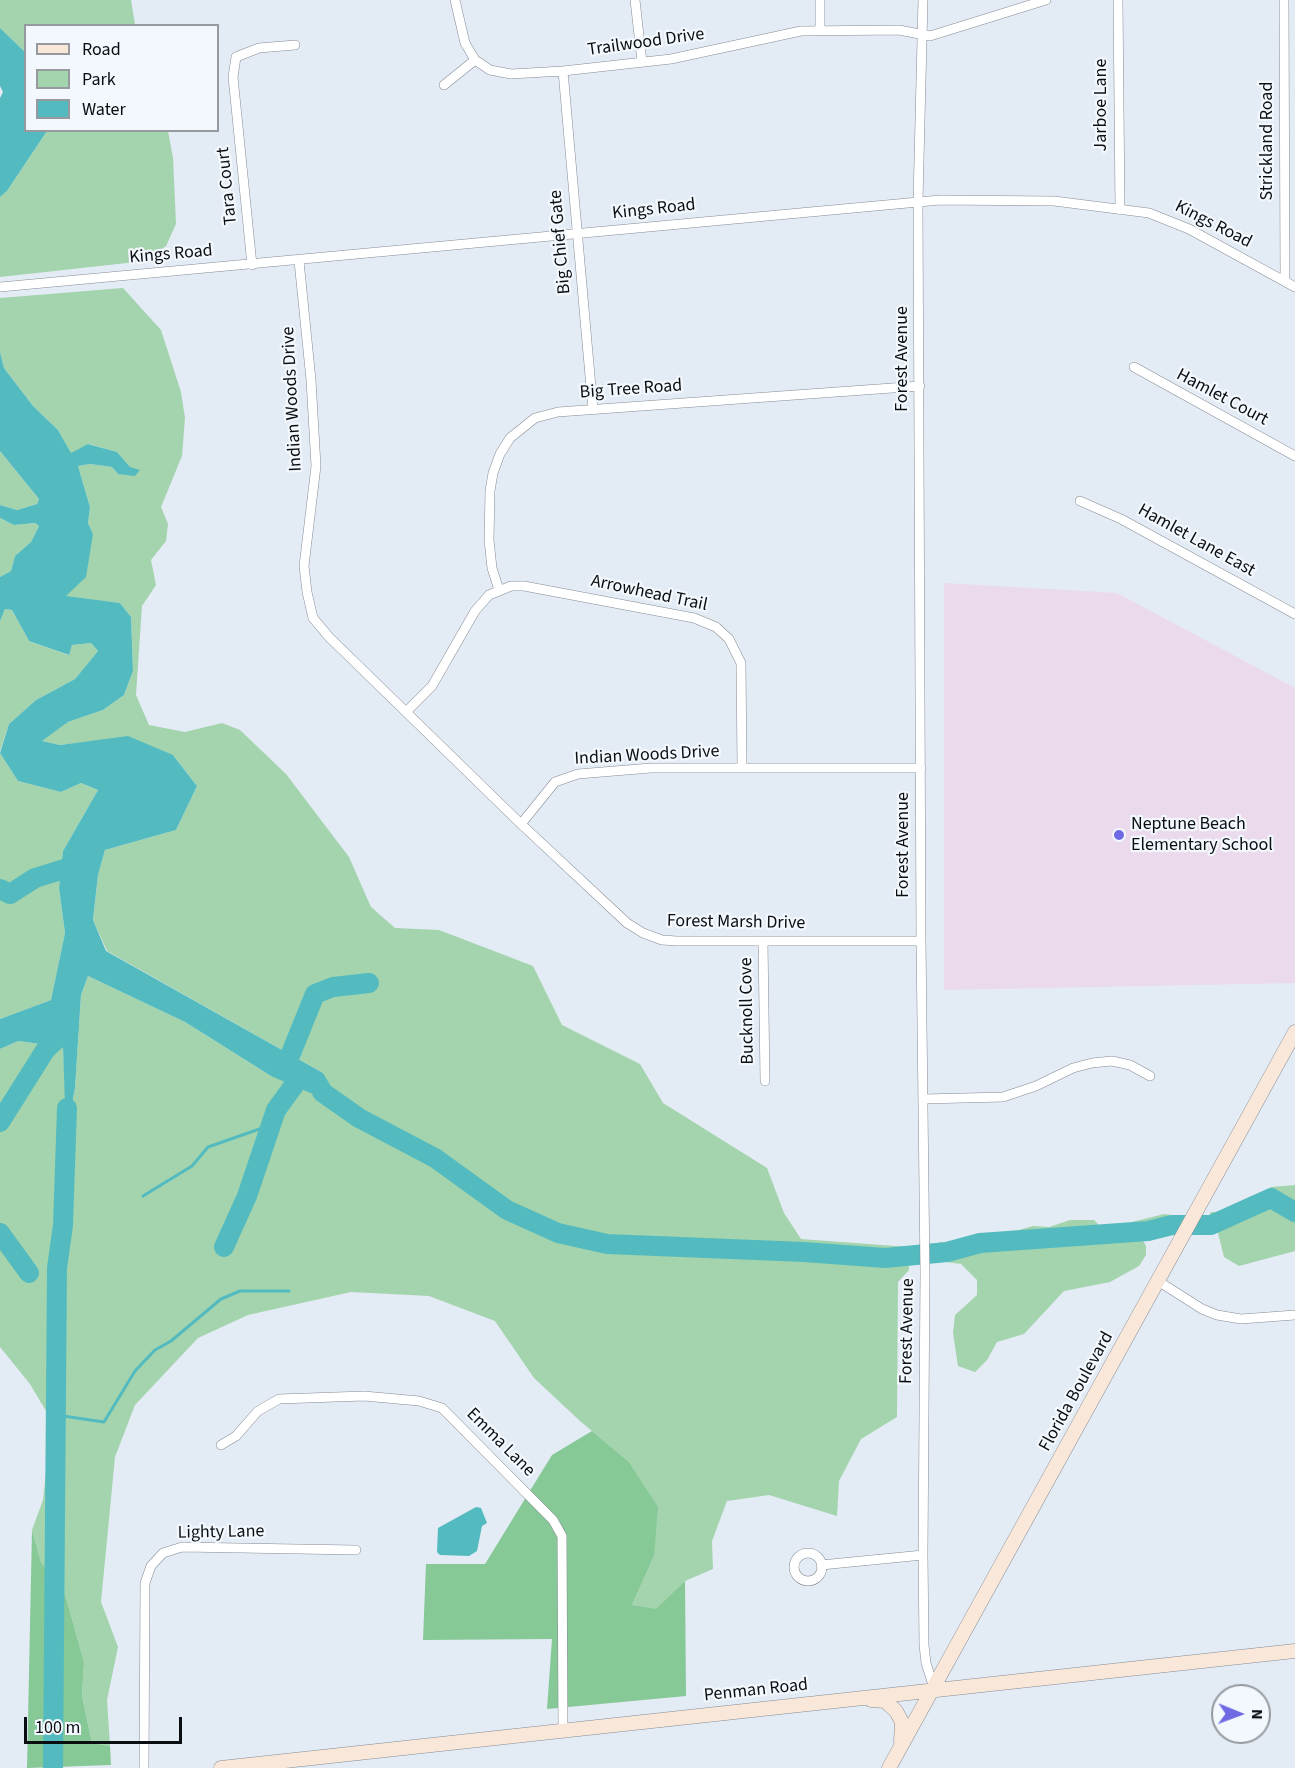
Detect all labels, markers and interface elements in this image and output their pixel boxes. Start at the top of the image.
legend [24,24,219,132]
street label: Trailwood Drive [586,24,706,62]
text: Road [82,37,121,62]
street label: Jarboe Lane [1091,59,1113,151]
text: Park [82,67,116,92]
street label: Strickland Road [1257,82,1279,200]
text: Water [82,97,126,122]
street label: Tara Court [213,146,243,226]
street label: Big Chief Gate [546,189,576,295]
street label: Kings Road [611,195,697,225]
street label: Kings Road [1171,196,1255,254]
street label: Kings Road [128,241,214,269]
street label: Forest Avenue [892,306,914,412]
street label: Indian Woods Drive [278,326,308,472]
street label: Hamlet Court [1172,365,1272,431]
street label: Big Tree Road [579,376,683,404]
street label: Hamlet Lane East [1134,500,1258,582]
street label: Arrowhead Trail [589,571,709,617]
street label: Indian Woods Drive [574,741,720,771]
street label: Forest Avenue [893,792,915,898]
place label: Neptune Beach Elementary School [1131,814,1273,856]
marker: Neptune Beach Elementary School [1112,828,1126,842]
street label: Forest Marsh Drive [667,911,805,935]
street label: Bucknoll Cove [736,957,760,1065]
street label: Forest Avenue [896,1278,920,1384]
street label: Florida Boulevard [1035,1328,1119,1456]
street label: Emma Lane [461,1404,539,1482]
street label: Lighty Lane [177,1521,265,1545]
street label: Penman Road [703,1675,809,1707]
north arrow [1211,1684,1271,1744]
scale bar [27,1705,184,1743]
text: N [1246,1709,1268,1720]
text: 100 m [35,1715,80,1740]

